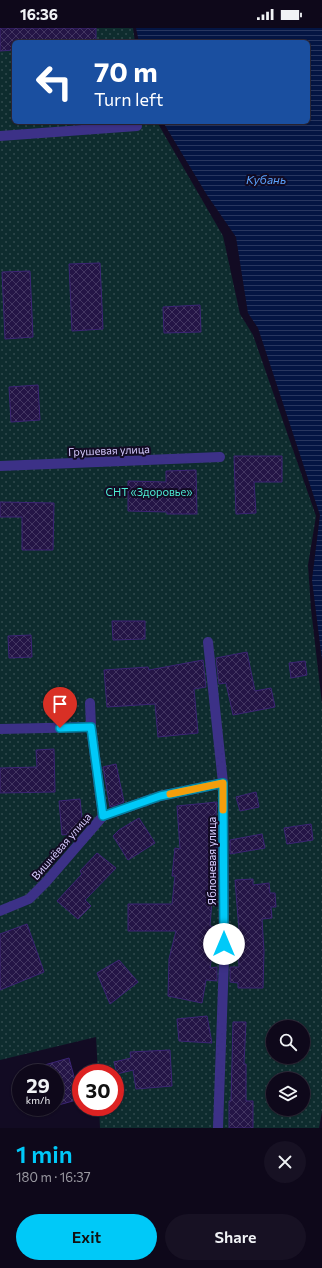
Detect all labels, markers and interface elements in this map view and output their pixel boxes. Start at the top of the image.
text: 16:36 [20,5,58,23]
text: 70 m [94,54,158,88]
icon: left [28,56,80,108]
text: Turn left [94,88,163,110]
water label: Кубань [246,172,286,186]
street label: Грушевая улица [68,442,150,458]
park label: СНТ «Здоровье» [105,485,193,498]
pin [43,687,77,728]
icon: arrive [49,693,71,715]
street label: Вишнёвая улица [28,810,94,882]
street label: Яблоневая улица [205,817,218,905]
position arrow [203,923,245,965]
map controls [266,1020,310,1116]
button: search [266,1020,310,1064]
speed limit sign: 30 [72,1064,124,1116]
button: layers [266,1072,310,1116]
text: 29 [26,1073,50,1097]
text: km/h [26,1094,50,1106]
text: 1 min [16,1139,73,1168]
button: close [264,1141,306,1183]
text: 180 m · 16:37 [16,1169,91,1185]
button: Exit [16,1214,157,1260]
button: Share [165,1214,306,1260]

